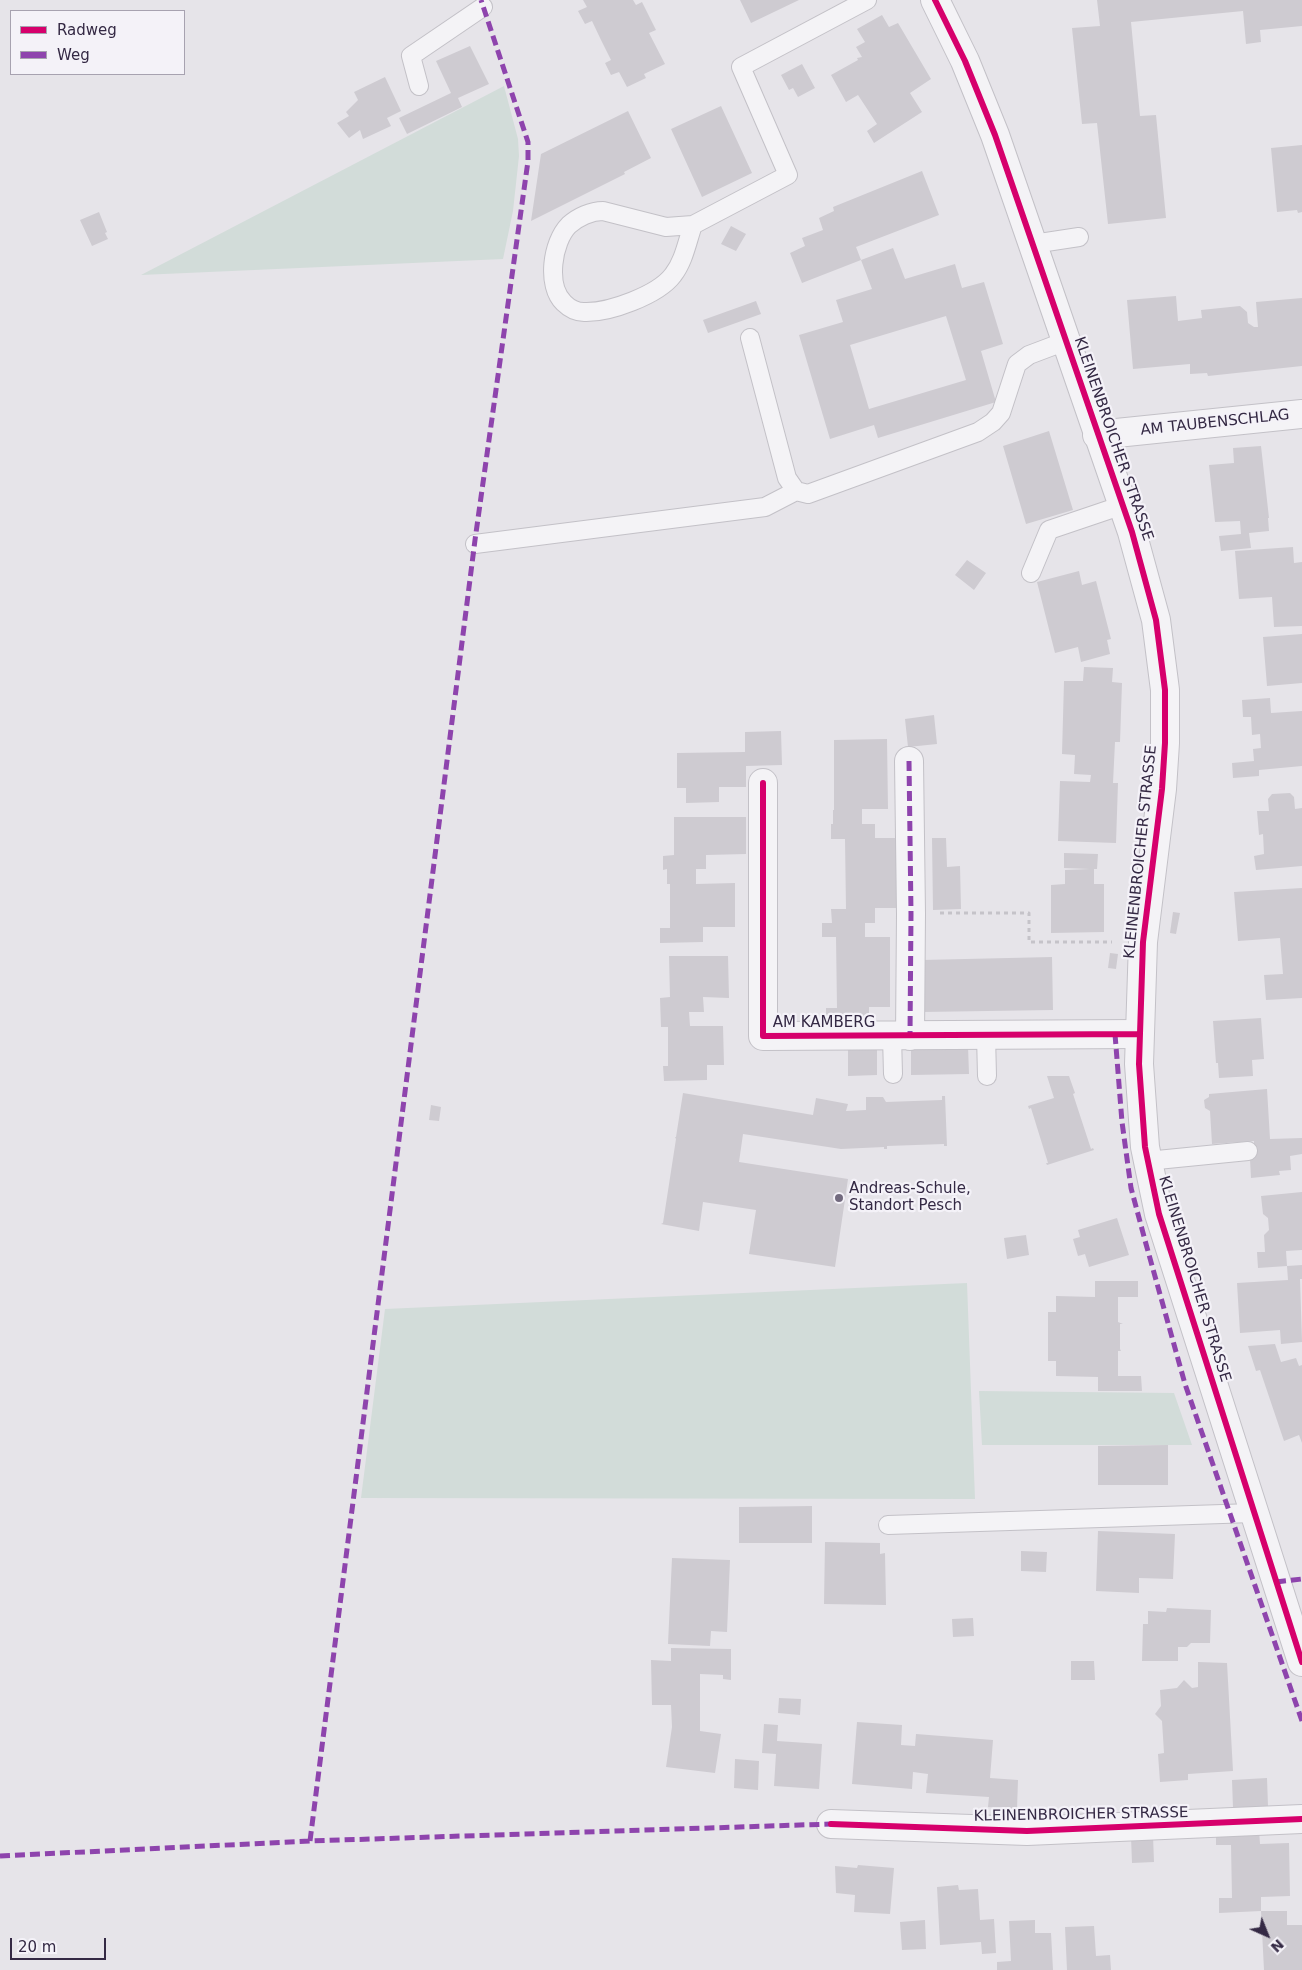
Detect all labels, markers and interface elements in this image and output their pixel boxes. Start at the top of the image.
legend [10,10,185,75]
text: Radweg [57,21,117,39]
text: Weg [57,46,90,64]
street label: KLEINENBROICHER STRASSE [1070,335,1156,543]
street label: AM TAUBENSCHLAG [1140,406,1290,440]
street label: KLEINENBROICHER STRASSE [1121,744,1161,960]
street label: AM KAMBERG [773,1014,875,1032]
street label: KLEINENBROICHER STRASSE [1154,1174,1234,1384]
place label: Andreas-Schule, Standort Pesch [849,1180,971,1215]
marker: Andreas-Schule, Standort Pesch [833,1192,845,1204]
street label: KLEINENBROICHER STRASSE [974,1804,1188,1826]
north arrow [1242,1910,1292,1960]
scale bar [12,1928,109,1960]
text: N [1268,1936,1287,1956]
text: 20 m [18,1938,56,1956]

